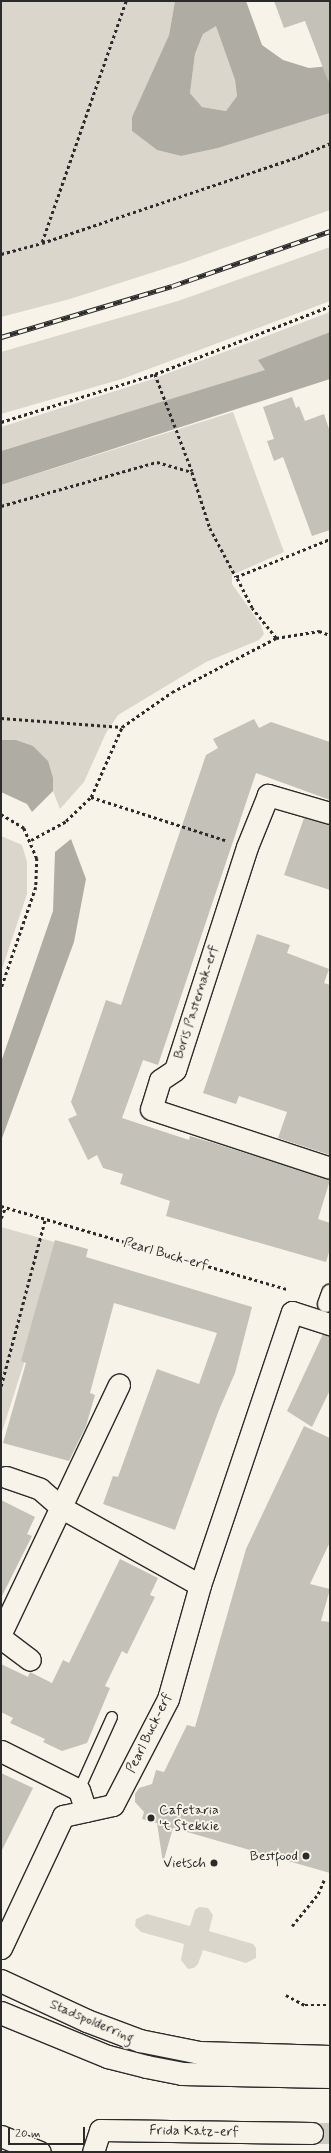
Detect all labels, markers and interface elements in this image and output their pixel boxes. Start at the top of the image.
street label: Boris Pasternak-erf [170,944,222,1060]
street label: Pearl Buck-erf [122,1234,210,1274]
street label: Pearl Buck-erf [122,1690,176,1776]
place label: Cafetaria 't Stekkie [159,1802,219,1834]
marker: Cafetaria 't Stekkie [146,1813,156,1823]
place label: Bestfood [250,1848,298,1864]
marker: Bestfood [301,1851,311,1861]
place label: Vietsch [163,1855,206,1871]
marker: Vietsch [209,1858,219,1868]
street label: Stadspolderring [47,1996,137,2046]
scale bar [10,2119,87,2145]
street label: Frida Katz-erf [150,2122,238,2140]
text: 20 m [15,2126,41,2142]

